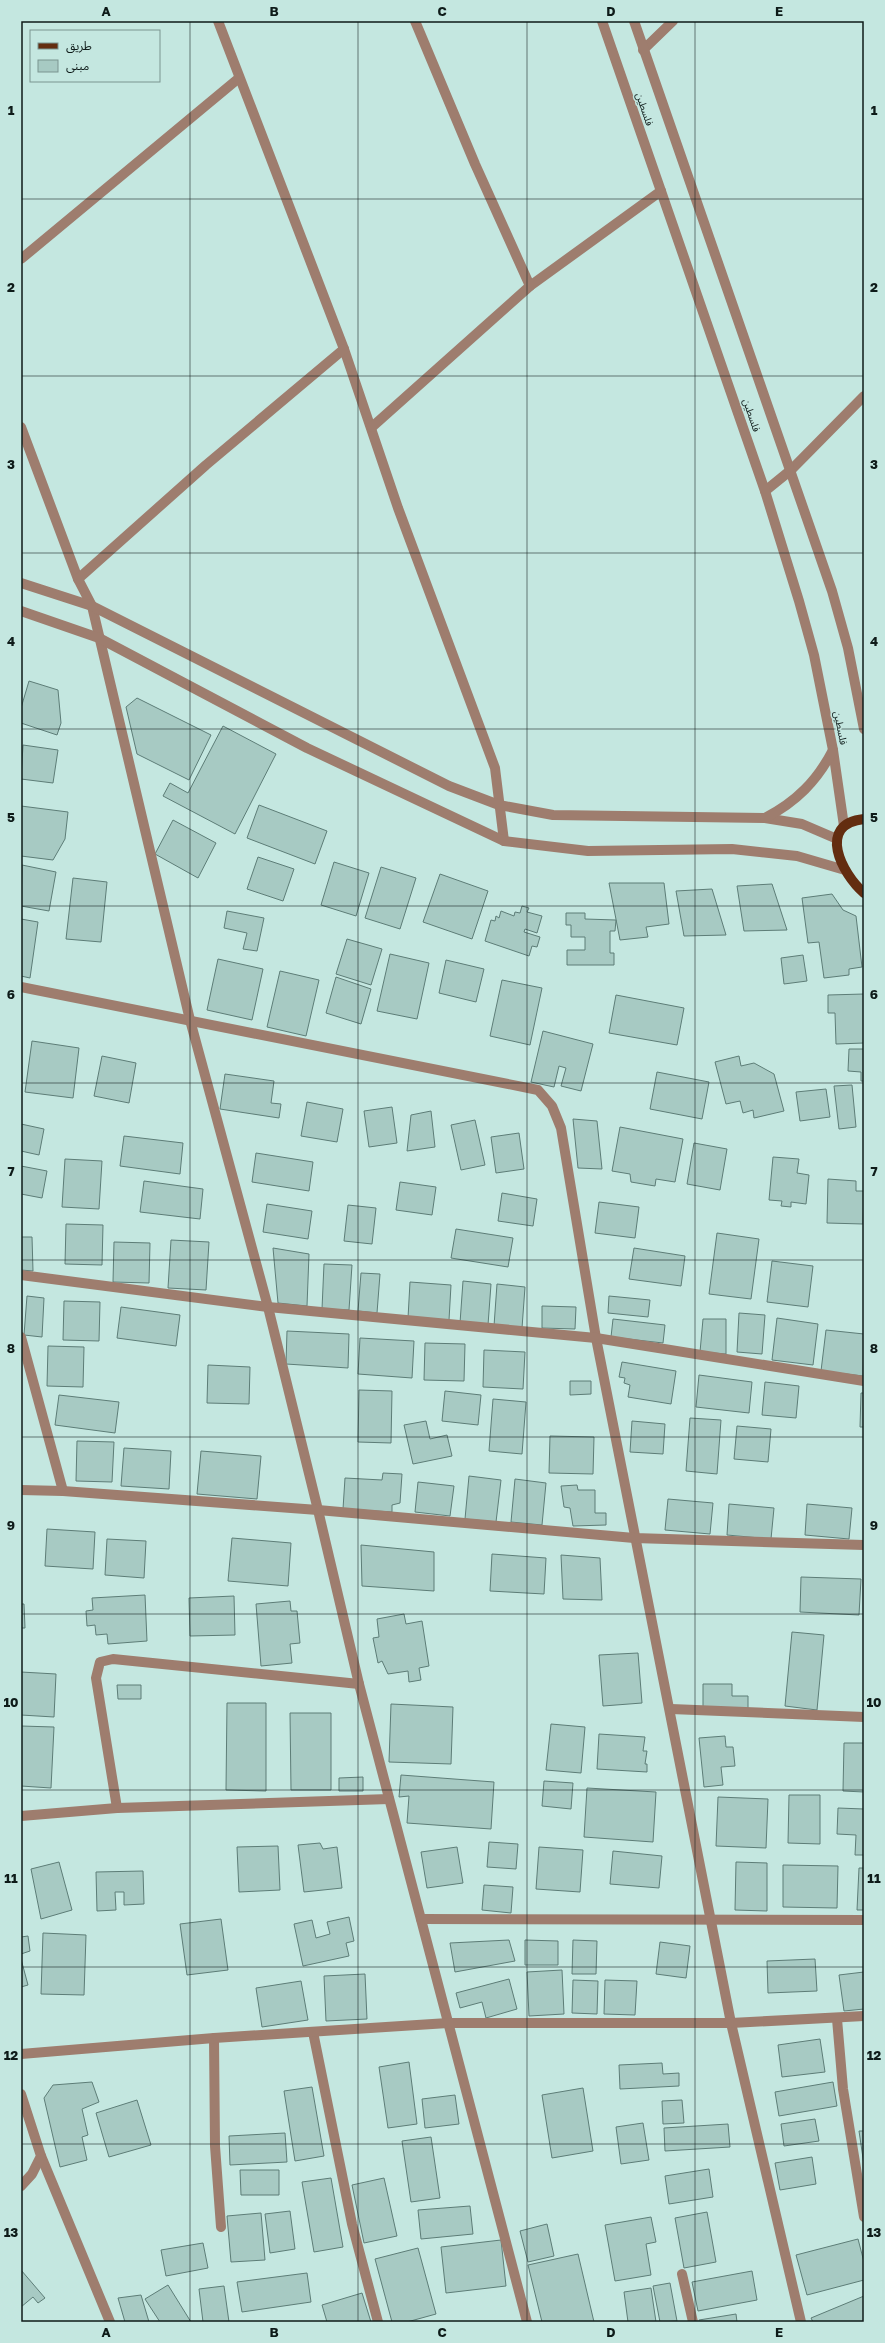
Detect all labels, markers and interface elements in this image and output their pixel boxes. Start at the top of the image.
text: A [101,3,111,19]
text: B [269,3,279,19]
text: C [437,3,447,19]
text: D [606,3,616,19]
text: E [775,3,783,19]
legend [30,30,160,82]
text: طريق [66,38,92,54]
text: مبنى [66,58,89,73]
street label: فلسطين [634,91,656,128]
text: 1 [8,102,15,118]
text: 1 [871,102,878,118]
text: 2 [7,279,15,295]
text: 2 [870,279,878,295]
street label: فلسطين [741,397,763,434]
text: 3 [7,456,15,472]
text: 3 [870,456,878,472]
text: 4 [7,633,15,649]
text: 4 [870,633,878,649]
street label: فلسطين [832,710,850,746]
text: 5 [7,809,15,825]
text: 5 [870,809,878,825]
text: 6 [7,986,15,1002]
text: 6 [870,986,878,1002]
text: 7 [7,1163,15,1179]
text: 7 [870,1163,878,1179]
text: 8 [7,1340,15,1356]
text: 8 [870,1340,878,1356]
text: 9 [7,1517,15,1533]
text: 9 [870,1517,878,1533]
text: 10 [3,1694,19,1710]
text: 10 [866,1694,882,1710]
text: 11 [4,1870,18,1886]
text: 11 [867,1870,881,1886]
text: 12 [4,2047,18,2063]
text: 12 [867,2047,881,2063]
text: 13 [4,2224,18,2240]
text: 13 [867,2224,881,2240]
text: A [101,2324,111,2340]
text: B [269,2324,279,2340]
text: C [437,2324,447,2340]
text: D [606,2324,616,2340]
text: E [775,2324,783,2340]

